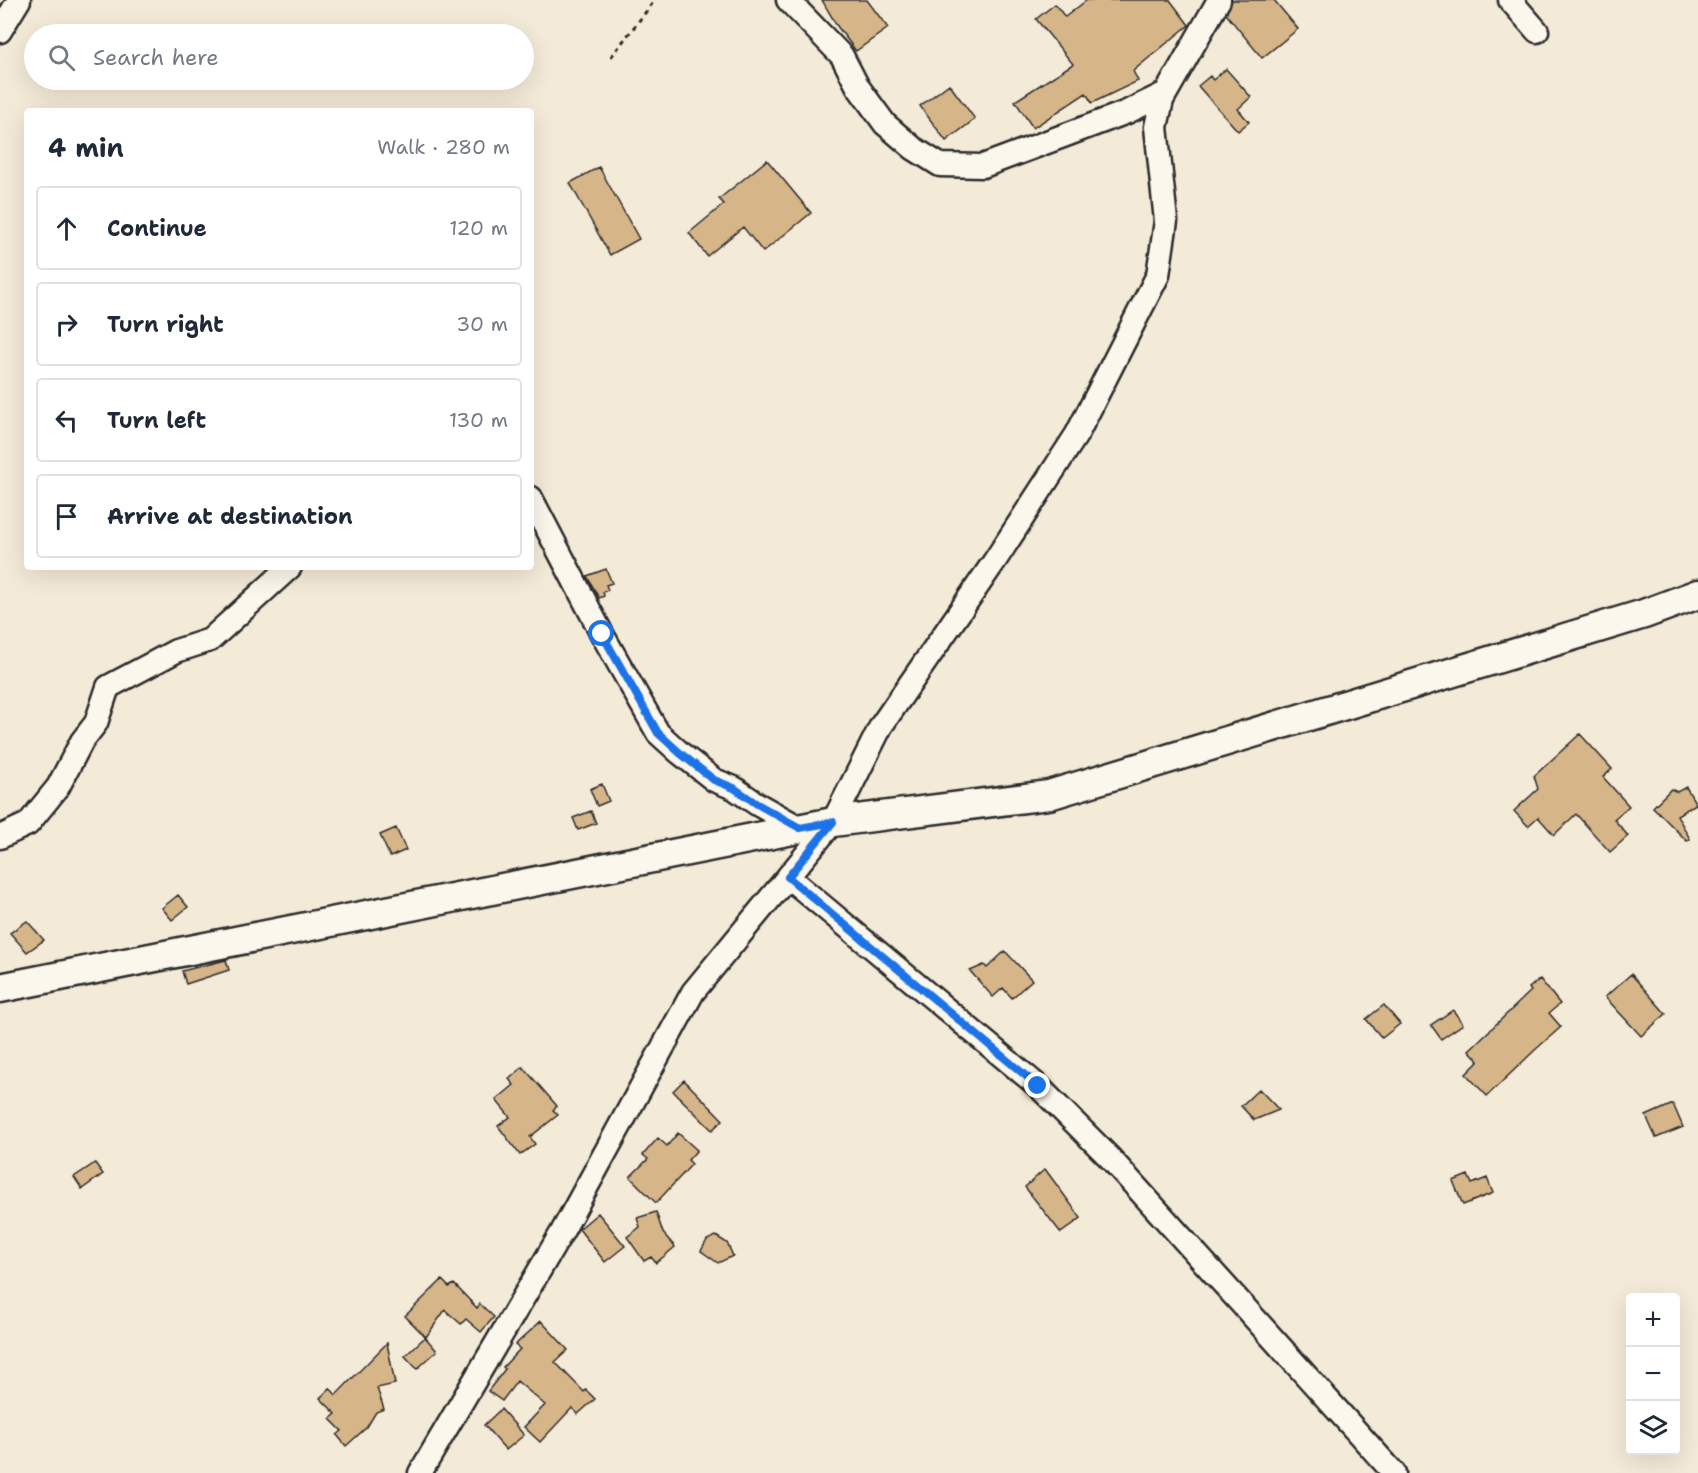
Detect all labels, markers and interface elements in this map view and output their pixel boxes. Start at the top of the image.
search box [24,24,534,90]
icon: search [45,41,78,74]
text: Search here [93,43,219,72]
text: 4 min [48,130,124,165]
text: Walk · 280 m [377,134,510,160]
icon: ahead [50,212,83,245]
text: Continue [107,214,207,243]
text: 120 m [449,215,508,241]
icon: right [50,308,83,341]
text: Turn right [107,310,224,339]
text: 30 m [456,311,508,337]
icon: left [50,404,83,437]
text: Turn left [107,406,206,435]
text: 130 m [449,407,508,433]
icon: arrive [50,500,83,533]
text: Arrive at destination [107,502,353,531]
route start [588,620,614,646]
route end [1024,1072,1050,1098]
map controls [1626,1293,1680,1455]
button: + [1626,1293,1680,1347]
button: − [1626,1347,1680,1401]
button: layers [1626,1401,1680,1455]

